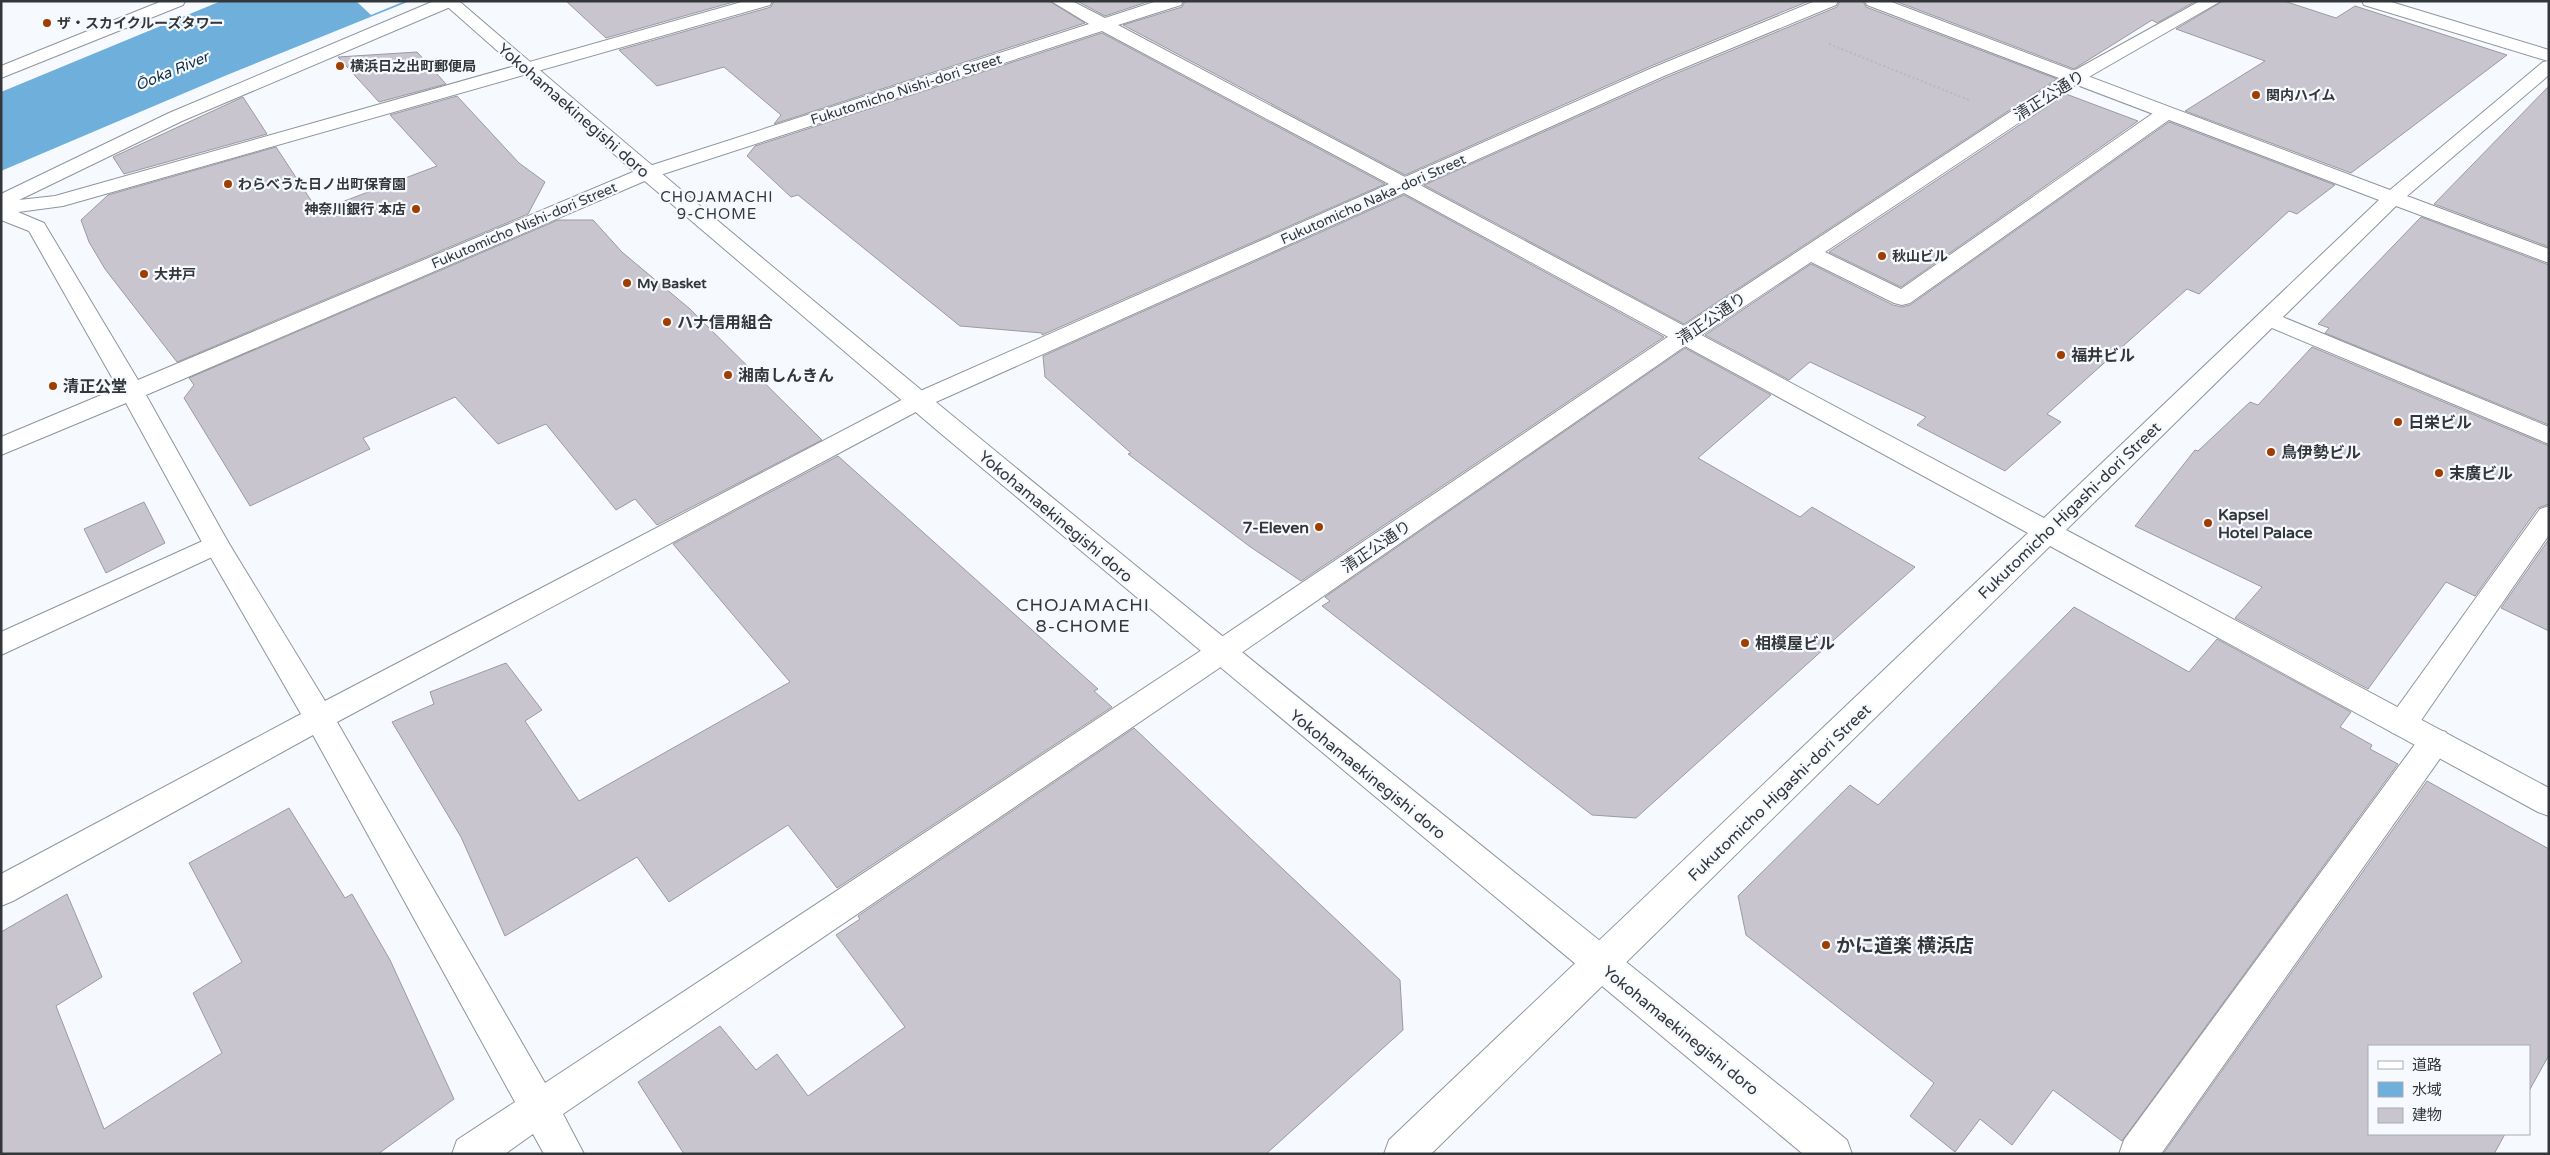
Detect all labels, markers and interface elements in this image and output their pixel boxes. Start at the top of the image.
place label: ザ・スカイクルーズタワー [57,15,224,32]
marker: ザ・スカイクルーズタワー [41,17,53,29]
street label: Yokohamaekinegishi doro [493,39,654,182]
water label: Ōoka River [133,47,213,94]
street label: Fukutomicho Nishi-dori Street [809,50,1004,128]
place label: 横浜日之出町郵便局 [350,58,476,75]
marker: 横浜日之出町郵便局 [334,60,346,72]
street label: 清正公通り [2010,66,2089,126]
place label: 関内ハイム [2266,87,2335,104]
marker: 関内ハイム [2250,89,2262,101]
street label: Fukutomicho Naka-dori Street [1278,151,1469,248]
place label: わらべうた日ノ出町保育園 [238,176,406,193]
marker: わらべうた日ノ出町保育園 [222,178,234,190]
street label: Fukutomicho Nishi-dori Street [429,178,620,272]
district label: CHOJAMACHI 9-CHOME [660,188,774,223]
place label: 神奈川銀行 本店 [304,201,406,218]
marker: 神奈川銀行 本店 [410,203,422,215]
place label: 秋山ビル [1892,248,1948,265]
marker: 秋山ビル [1876,250,1888,262]
place label: 大井戸 [154,266,196,283]
marker: 大井戸 [138,268,150,280]
place label: My Basket [637,275,707,292]
marker: My Basket [621,277,633,289]
street label: 清正公通り [1673,288,1750,349]
place label: ハナ信用組合 [677,313,773,333]
marker: ハナ信用組合 [661,316,673,328]
place label: 福井ビル [2071,346,2135,366]
marker: 福井ビル [2055,349,2067,361]
place label: 湘南しんきん [738,366,834,386]
marker: 湘南しんきん [722,369,734,381]
place label: 清正公堂 [63,377,127,397]
marker: 清正公堂 [47,380,59,392]
place label: 日栄ビル [2408,413,2472,433]
marker: 日栄ビル [2392,416,2404,428]
street label: Fukutomicho Higashi-dori Street [1974,418,2165,604]
place label: 鳥伊勢ビル [2281,443,2361,463]
street label: Yokohamaekinegishi doro [974,446,1137,587]
marker: 鳥伊勢ビル [2265,446,2277,458]
place label: 末廣ビル [2449,464,2513,484]
marker: 末廣ビル [2433,467,2445,479]
place label: Kapsel Hotel Palace [2218,505,2313,543]
street label: 清正公通り [1338,516,1415,577]
marker: Kapsel Hotel Palace [2202,517,2214,529]
place label: 7-Eleven [1242,518,1309,538]
marker: 7-Eleven [1313,521,1325,533]
district label: CHOJAMACHI 8-CHOME [1016,594,1150,637]
place label: 相模屋ビル [1755,634,1835,654]
marker: 相模屋ビル [1739,637,1751,649]
street label: Fukutomicho Higashi-dori Street [1684,700,1875,886]
street label: Yokohamaekinegishi doro [1285,706,1449,844]
place label: かに道楽 横浜店 [1836,935,1974,957]
marker: かに道楽 横浜店 [1820,939,1832,951]
street label: Yokohamaekinegishi doro [1598,962,1762,1100]
legend [2368,1045,2530,1135]
text: 道路 [2412,1056,2442,1074]
text: 水域 [2412,1081,2442,1099]
text: 建物 [2412,1106,2442,1124]

